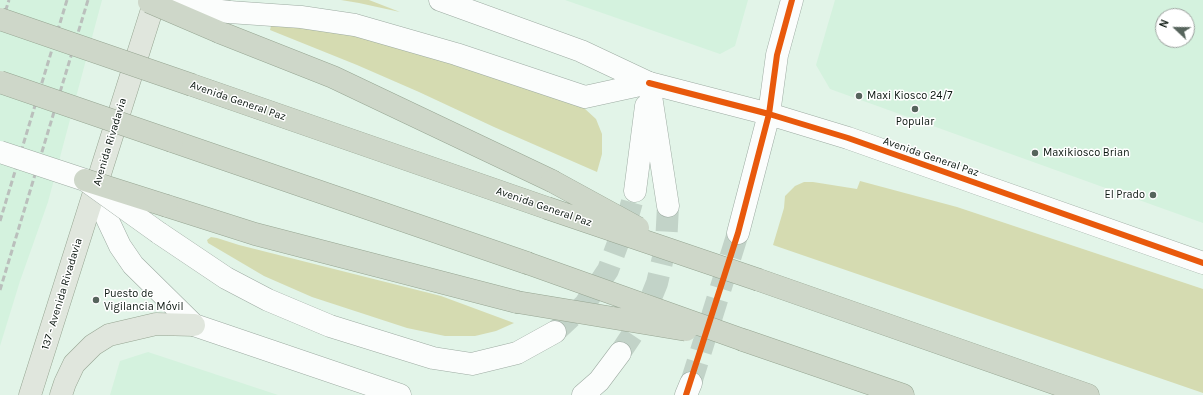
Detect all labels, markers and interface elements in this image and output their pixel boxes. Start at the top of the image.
north arrow [1155,8,1195,48]
text: N [1157,18,1172,30]
street label: Avenida General Paz [188,78,288,124]
place label: Maxi Kiosco 24/7 [867,89,952,103]
marker: Maxi Kiosco 24/7 [854,91,864,101]
street label: Avenida Rivadavia [90,96,130,188]
marker: Popular [910,104,920,114]
place label: Popular [896,115,934,129]
street label: Avenida General Paz [881,134,981,180]
place label: Maxikiosco Brian [1043,146,1130,160]
marker: Maxikiosco Brian [1030,148,1040,158]
street label: Avenida General Paz [494,184,594,230]
place label: El Prado [1104,188,1145,202]
marker: El Prado [1148,190,1158,200]
street label: 137 - Avenida Rivadavia [39,237,85,351]
place label: Puesto de Vigilancia Móvil [104,287,184,313]
marker: Puesto de Vigilancia Móvil [91,295,101,305]

